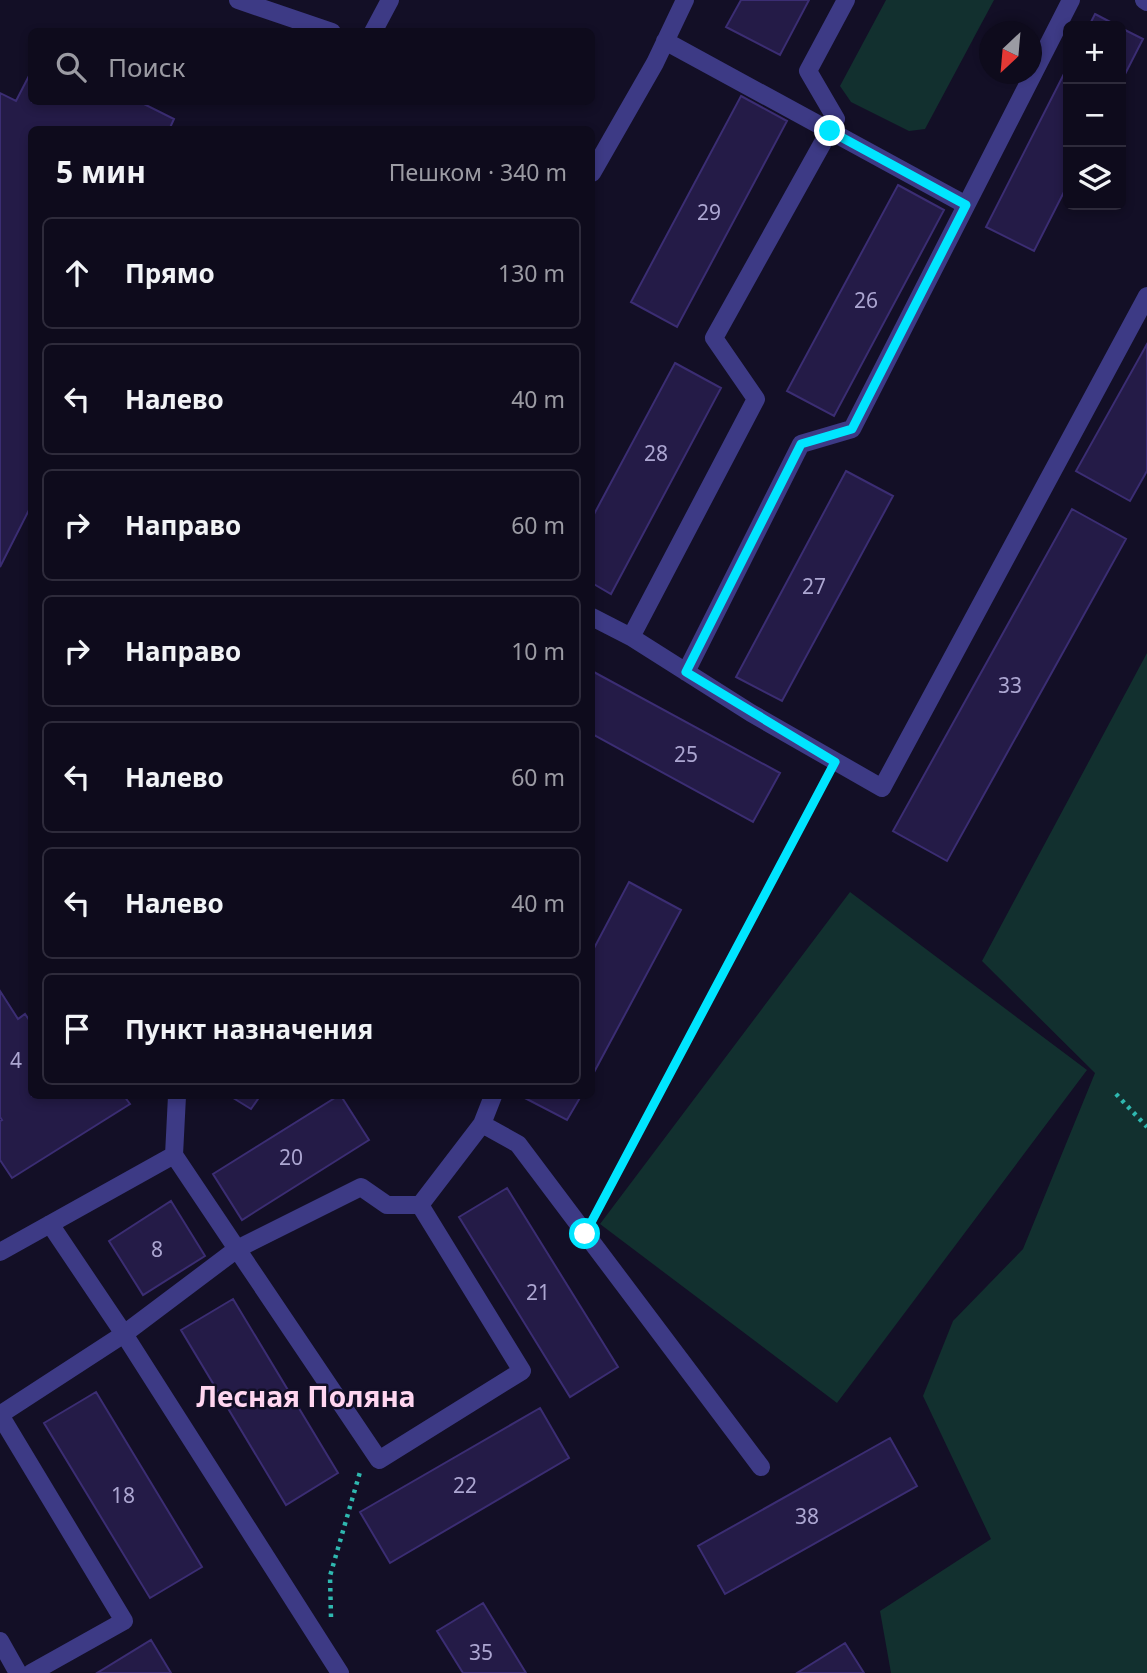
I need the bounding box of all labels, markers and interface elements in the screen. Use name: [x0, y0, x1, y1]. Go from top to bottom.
north arrow: [979, 21, 1042, 84]
map controls: [1063, 21, 1126, 210]
button: +: [1063, 21, 1126, 84]
search box: [28, 28, 595, 105]
icon: search: [52, 48, 90, 86]
text: Поиск: [108, 49, 185, 85]
button: −: [1063, 84, 1126, 147]
route end: [814, 115, 845, 146]
button: layers: [1063, 147, 1126, 210]
text: 5 мин: [56, 151, 146, 192]
text: Пешком · 340 m: [389, 156, 567, 188]
house number: 29: [697, 198, 721, 226]
icon: ahead: [58, 254, 96, 292]
text: Прямо: [125, 255, 215, 291]
text: 130 m: [498, 257, 565, 289]
house number: 26: [854, 286, 878, 314]
icon: left: [58, 380, 96, 418]
text: Налево: [125, 381, 224, 417]
text: 40 m: [511, 383, 565, 415]
house number: 28: [644, 439, 668, 467]
icon: right: [58, 506, 96, 544]
text: Направо: [125, 507, 241, 543]
text: 60 m: [511, 509, 565, 541]
house number: 27: [802, 572, 826, 600]
icon: right: [58, 632, 96, 670]
text: Направо: [125, 633, 241, 669]
text: 10 m: [511, 635, 565, 667]
house number: 33: [998, 671, 1022, 699]
house number: 25: [674, 740, 698, 768]
icon: left: [58, 758, 96, 796]
text: Налево: [125, 759, 224, 795]
text: 60 m: [511, 761, 565, 793]
icon: left: [58, 884, 96, 922]
text: Налево: [125, 885, 224, 921]
text: 40 m: [511, 887, 565, 919]
icon: arrive: [58, 1010, 96, 1048]
text: Пункт назначения: [125, 1011, 373, 1047]
house number: 4: [10, 1046, 22, 1074]
house number: 20: [279, 1143, 303, 1171]
route start: [569, 1218, 600, 1249]
house number: 8: [151, 1235, 163, 1263]
house number: 21: [526, 1278, 550, 1306]
district label: Лесная Поляна: [197, 1377, 416, 1415]
house number: 22: [453, 1471, 477, 1499]
house number: 18: [111, 1481, 135, 1509]
house number: 38: [795, 1502, 819, 1530]
house number: 35: [469, 1638, 493, 1666]

